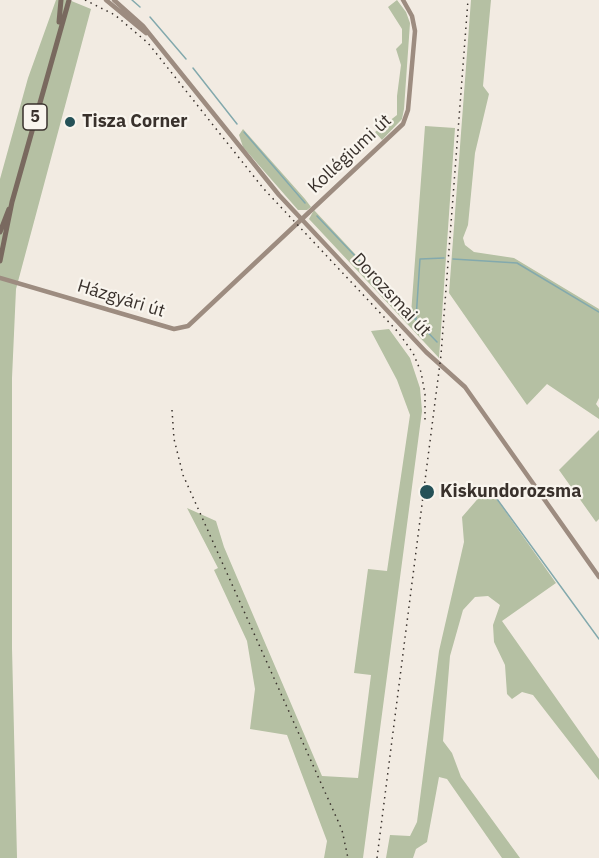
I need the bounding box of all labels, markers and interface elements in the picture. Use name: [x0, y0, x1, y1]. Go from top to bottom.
road number: 5: [23, 104, 47, 130]
street label: Kollégiumi út: [304, 110, 396, 198]
place label: Tisza Corner: [82, 111, 188, 133]
marker: Tisza Corner: [63, 115, 77, 129]
street label: Dorozsmai út: [347, 249, 435, 341]
street label: Házgyári út: [75, 275, 167, 323]
place label: Kiskundorozsma: [440, 481, 581, 503]
marker: Kiskundorozsma: [418, 483, 436, 501]

